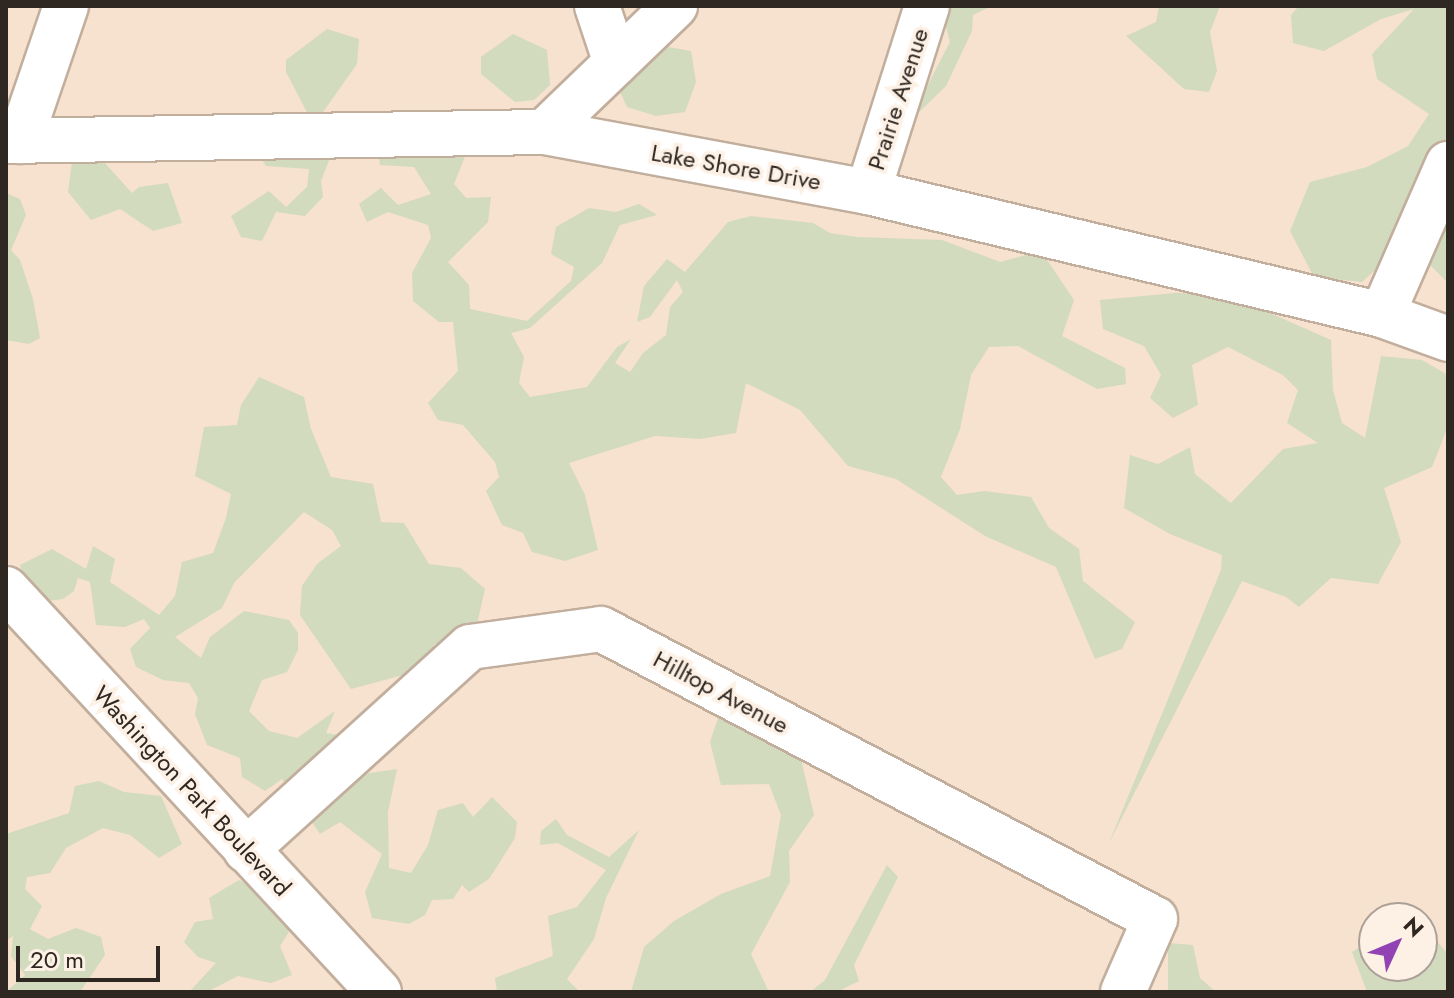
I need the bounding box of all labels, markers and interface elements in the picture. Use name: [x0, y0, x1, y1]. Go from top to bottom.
street label: Prairie Avenue: [862, 24, 934, 174]
street label: Lake Shore Drive: [649, 138, 823, 196]
street label: Hilltop Avenue: [648, 644, 794, 740]
street label: Washington Park Boulevard: [87, 680, 297, 902]
north arrow: [1358, 902, 1438, 982]
text: N: [1396, 909, 1431, 944]
scale bar: [20, 930, 164, 980]
text: 20 m: [30, 942, 84, 977]

